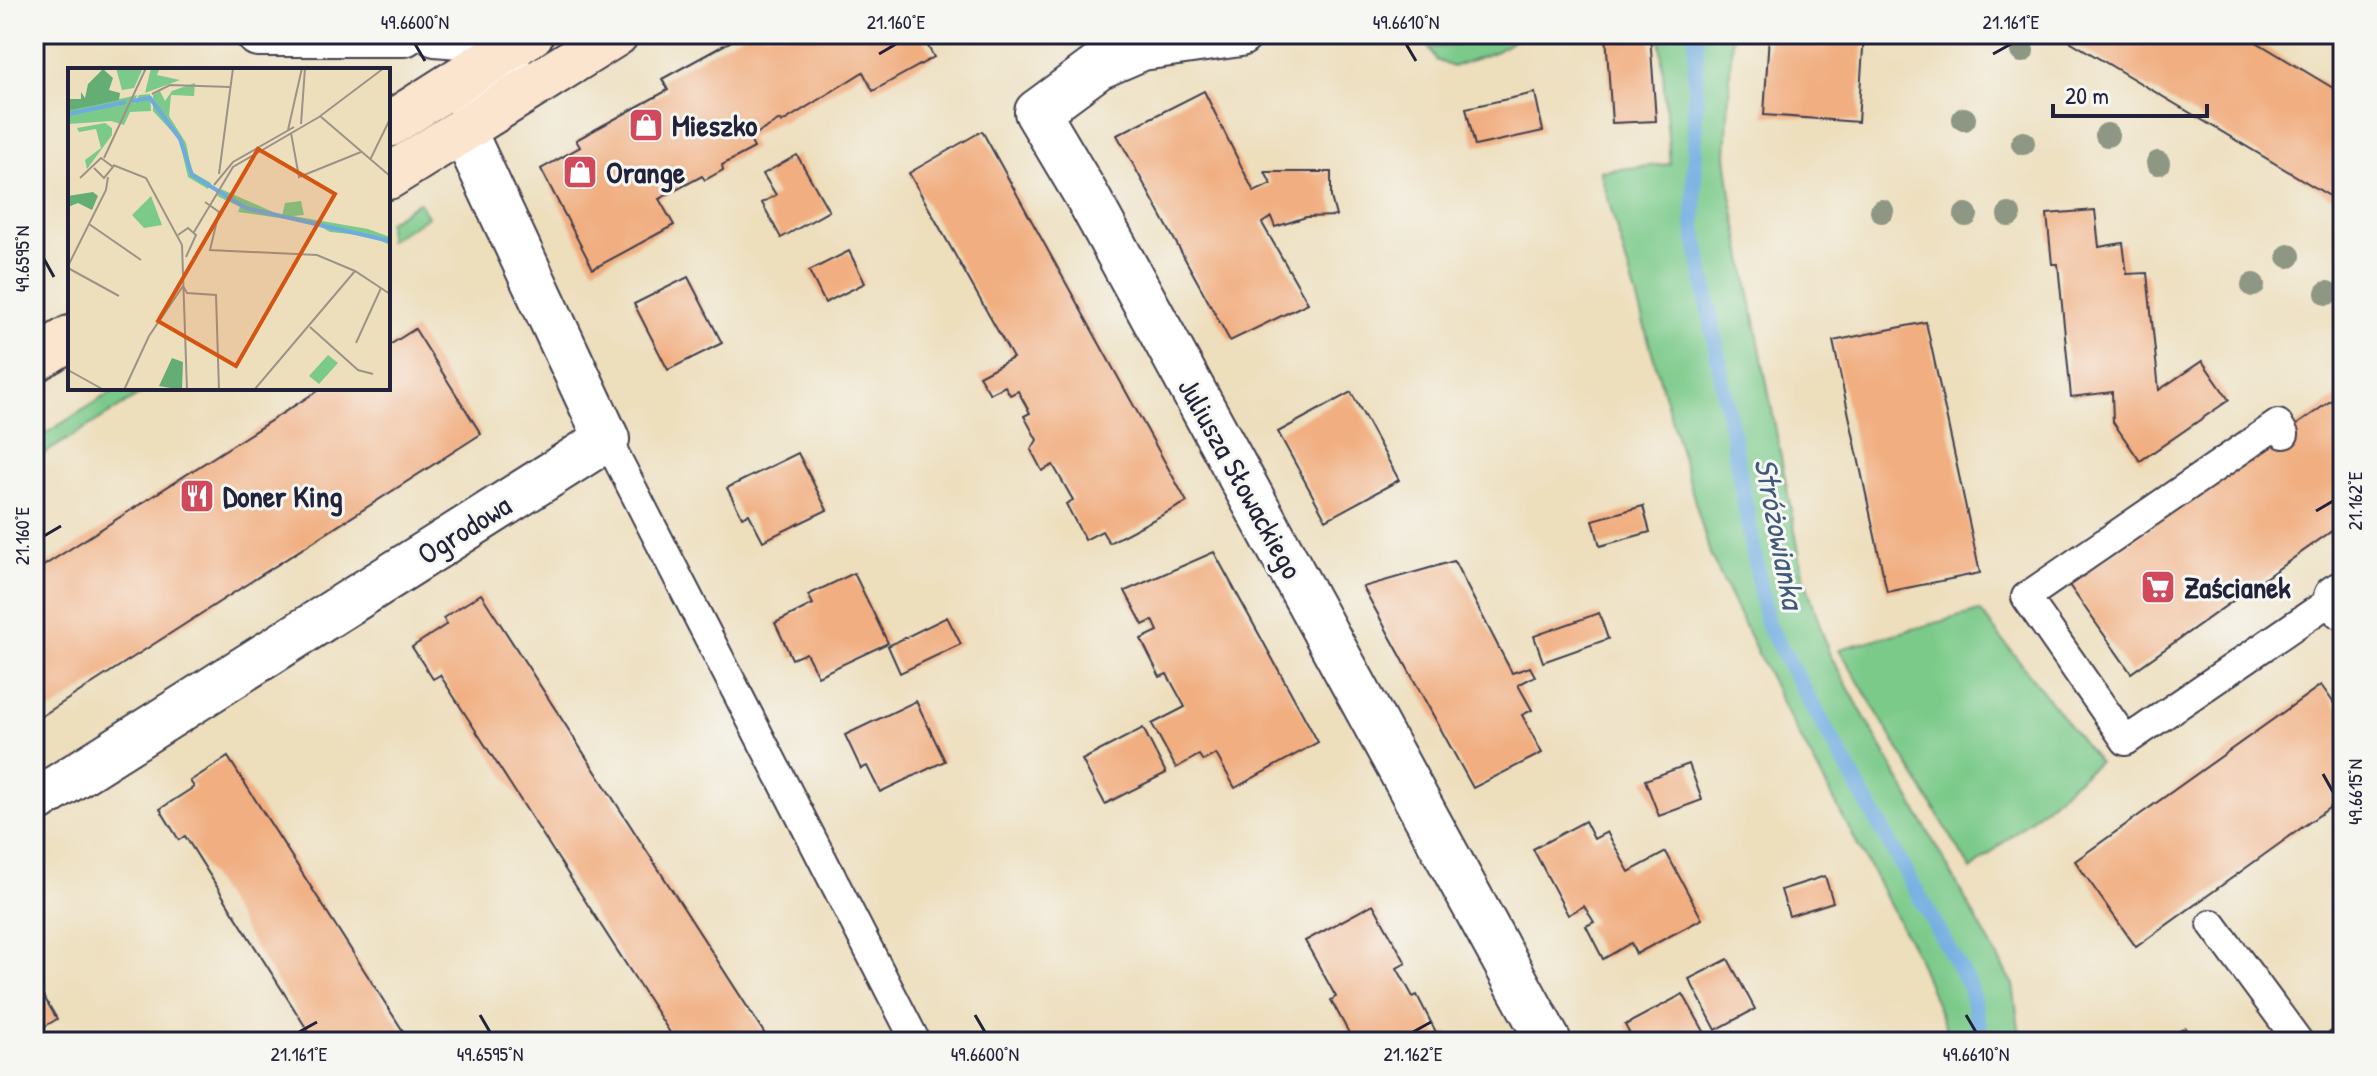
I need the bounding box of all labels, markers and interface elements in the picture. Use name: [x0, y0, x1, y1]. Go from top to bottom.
text: 49.6600°N: [381, 8, 449, 35]
text: 21.160°E: [867, 8, 925, 35]
text: 49.6610°N: [1373, 8, 1439, 35]
text: 21.161°E: [1983, 8, 2040, 35]
inset map: [68, 68, 390, 390]
scale bar: [2053, 68, 2207, 118]
text: 20 m: [2065, 79, 2109, 111]
place label: Mieszko: [672, 105, 757, 145]
shop icon: Mieszko: [627, 106, 665, 144]
place label: Orange: [606, 152, 685, 193]
shop icon: Orange: [561, 153, 599, 191]
text: 49.6595°N: [8, 226, 35, 292]
street label: Juliusza Słowackiego: [1169, 370, 1313, 586]
water label: Stróżowianka: [1744, 454, 1816, 615]
text: 21.162°E: [2341, 471, 2368, 530]
place label: Doner King: [223, 476, 343, 517]
restaurant icon: Doner King: [178, 477, 216, 515]
street label: Ogrodowa: [410, 485, 519, 573]
text: 21.160°E: [8, 507, 35, 565]
place label: Zaścianek: [2184, 567, 2291, 607]
supermarket icon: Zaścianek: [2139, 568, 2177, 606]
text: 49.6615°N: [2341, 759, 2368, 825]
text: 21.161°E: [271, 1040, 328, 1067]
text: 49.6595°N: [457, 1040, 523, 1067]
text: 49.6600°N: [951, 1040, 1019, 1067]
text: 21.162°E: [1384, 1040, 1443, 1067]
text: 49.6610°N: [1943, 1040, 2009, 1067]

